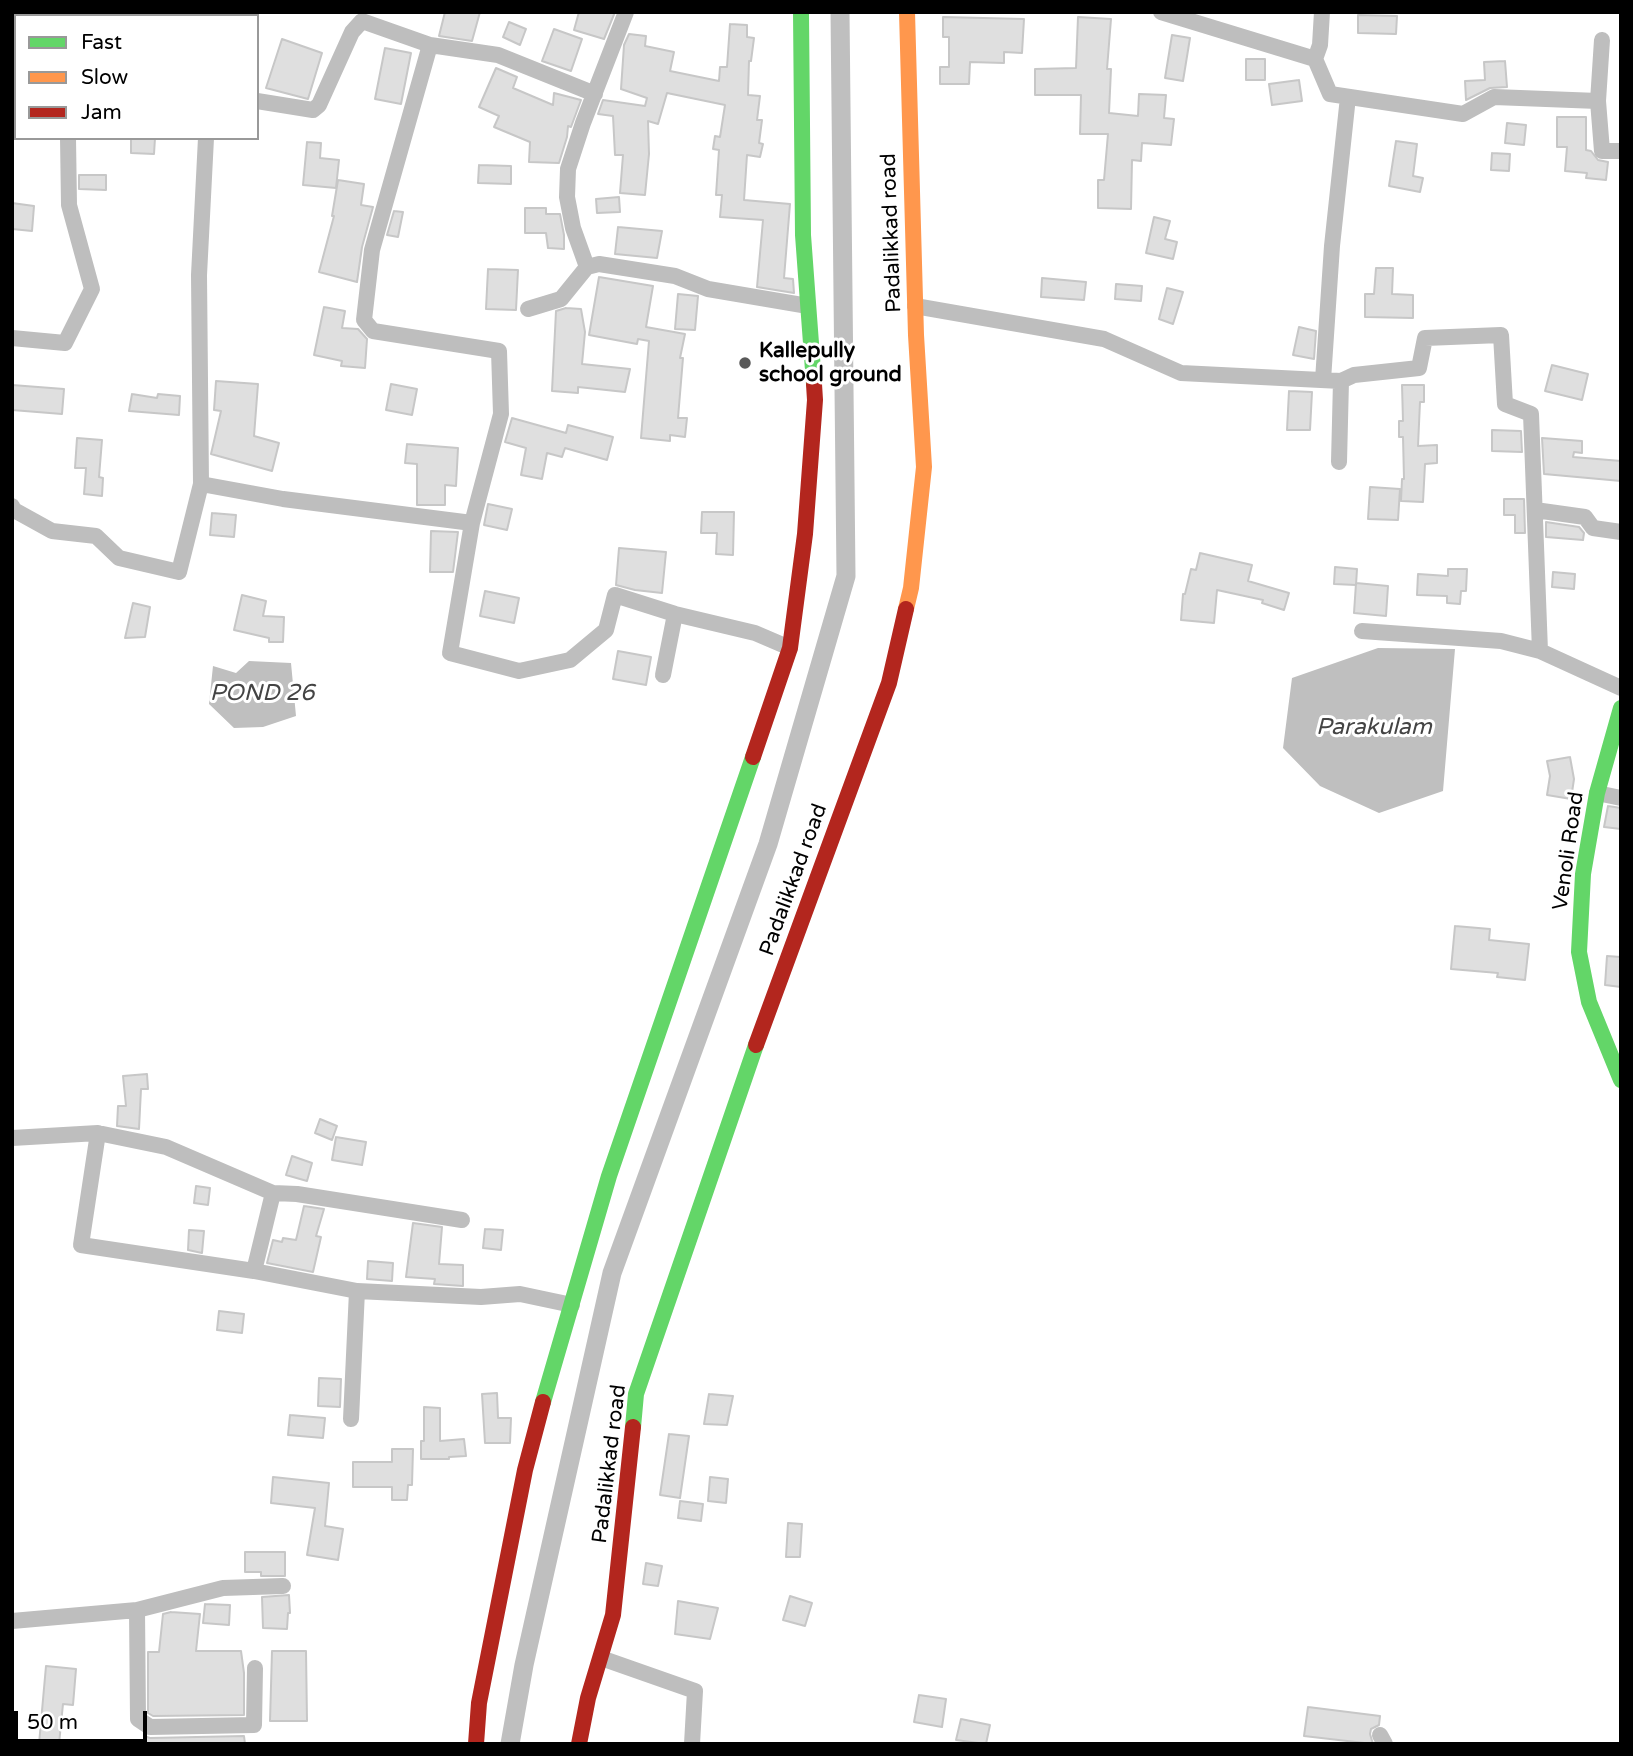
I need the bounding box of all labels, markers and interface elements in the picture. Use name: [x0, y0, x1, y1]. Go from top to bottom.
legend: [14, 14, 259, 140]
text: Fast: [81, 30, 122, 55]
text: Slow: [81, 65, 128, 90]
text: Jam: [81, 100, 122, 125]
street label: Padalikkad road: [877, 153, 907, 313]
place label: Kallepully school ground: [759, 338, 902, 388]
marker: Kallepully school ground: [737, 355, 753, 371]
water label: POND 26: [210, 680, 314, 708]
water label: Parakulam: [1316, 714, 1432, 742]
street label: Venoli Road: [1548, 790, 1590, 912]
street label: Padalikkad road: [755, 801, 833, 959]
street label: Padalikkad road: [588, 1383, 632, 1545]
scale bar: [18, 1696, 150, 1740]
text: 50 m: [27, 1710, 78, 1735]

